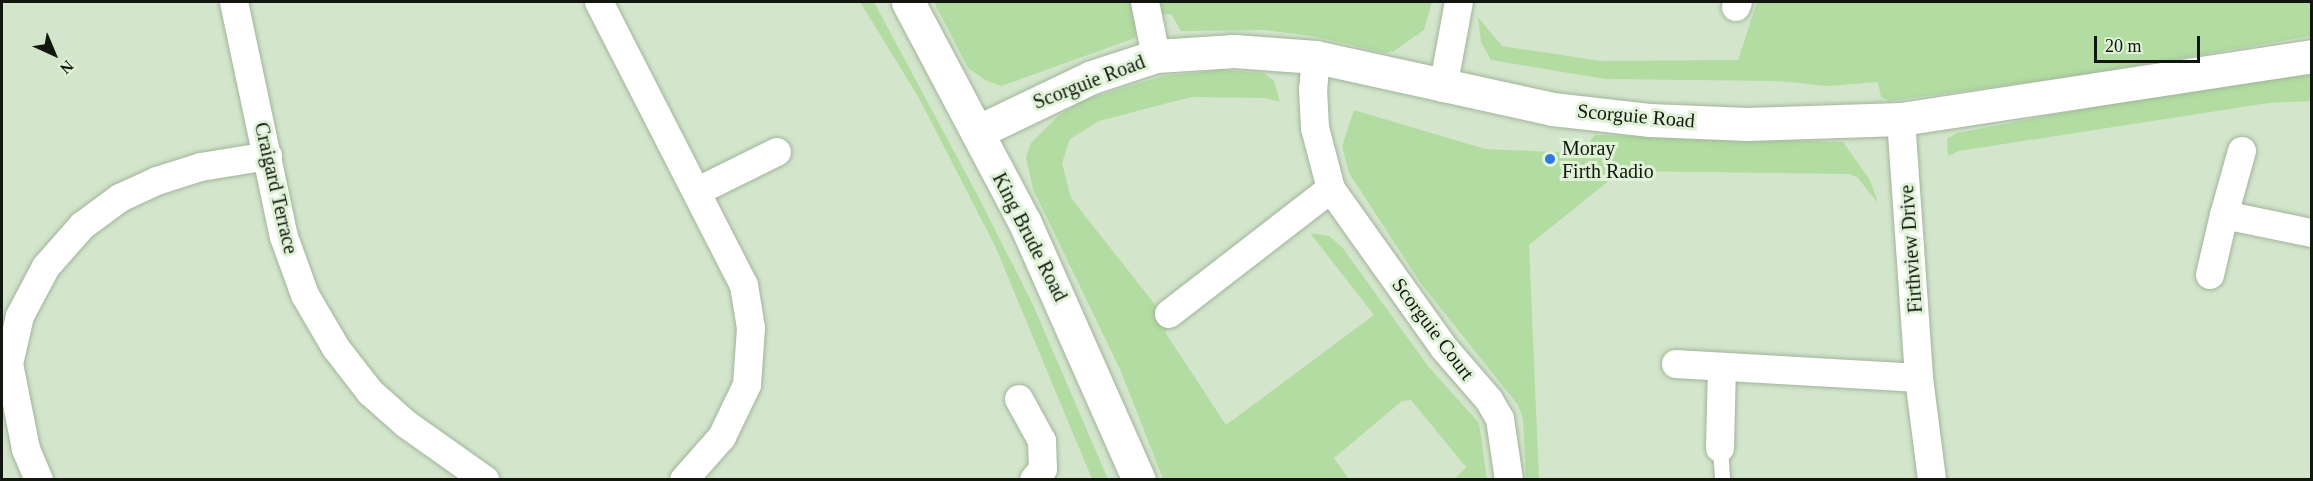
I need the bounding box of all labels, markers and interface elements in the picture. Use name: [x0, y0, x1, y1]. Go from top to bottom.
north arrow: [24, 24, 84, 84]
scale bar: [2097, 24, 2204, 62]
text: 20 m: [2105, 36, 2142, 56]
street label: Scorguie Road: [1030, 50, 1148, 114]
text: N: [57, 57, 77, 77]
street label: Scorguie Road: [1576, 99, 1696, 133]
street label: Craigard Terrace: [249, 120, 303, 256]
place label: Moray Firth Radio: [1562, 136, 1654, 183]
marker: Moray Firth Radio: [1543, 152, 1557, 166]
street label: King Brude Road: [987, 169, 1073, 305]
street label: Firthview Drive: [1895, 184, 1927, 314]
street label: Scorguie Court: [1387, 273, 1479, 385]

